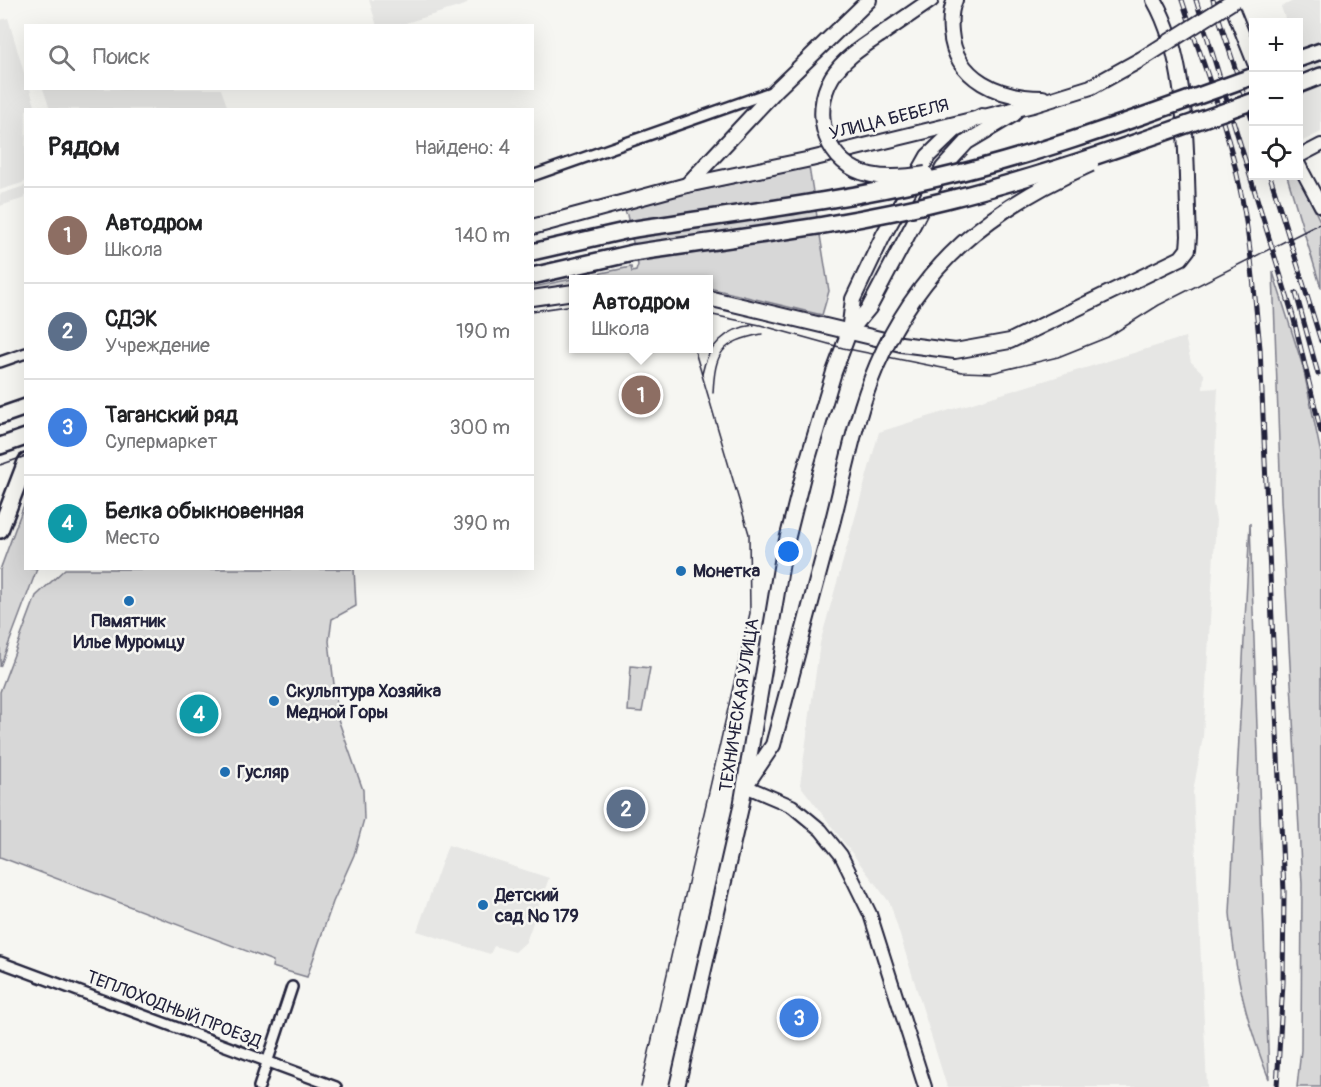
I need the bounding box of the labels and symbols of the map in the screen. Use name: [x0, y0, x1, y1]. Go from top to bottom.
street label: УЛИЦА БЕБЕЛЯ: [827, 94, 951, 145]
pin: 1: [622, 372, 660, 418]
your location: [774, 537, 803, 566]
place label: Монетка: [693, 560, 761, 583]
marker: Монетка: [674, 564, 688, 578]
marker: Памятник Илье Муромцу: [122, 594, 136, 608]
place label: Памятник Илье Муромцу: [74, 610, 185, 654]
street label: ТЕХНИЧЕСКАЯ УЛИЦА: [714, 616, 765, 794]
place label: Скульптура Хозяйка Медной Горы: [286, 680, 442, 724]
pin: 4: [180, 692, 218, 736]
marker: Скульптура Хозяйка Медной Горы: [267, 694, 281, 708]
place label: Гусляр: [237, 761, 289, 784]
marker: Гусляр: [218, 765, 232, 779]
pin: 2: [606, 786, 646, 832]
place label: Детский сад № 179: [494, 884, 579, 928]
marker: Детский сад № 179: [476, 898, 490, 912]
street label: ТЕПЛОХОДНЫЙ ПРОЕЗД: [83, 965, 265, 1054]
pin: 3: [780, 996, 818, 1040]

